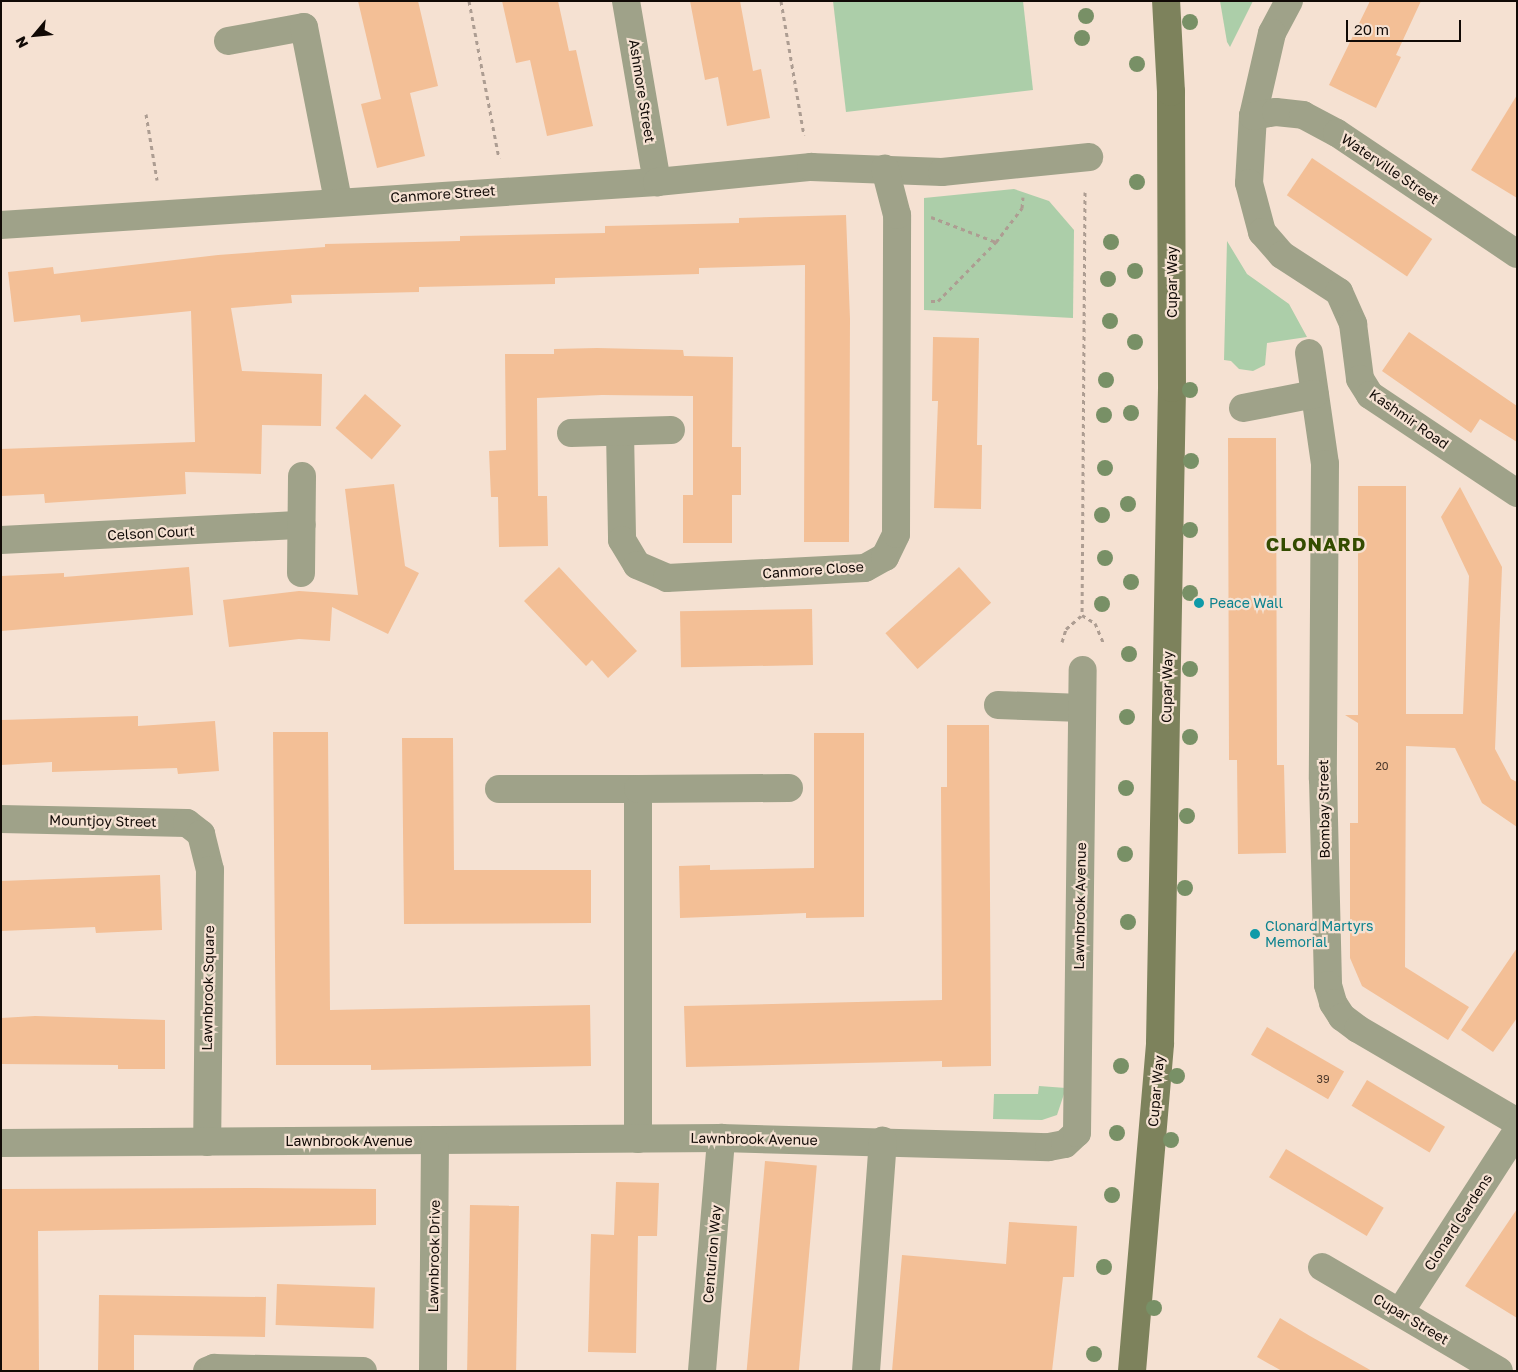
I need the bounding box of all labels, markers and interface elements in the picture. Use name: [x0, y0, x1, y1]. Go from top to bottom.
north arrow: [10, 10, 60, 60]
scale bar: [1348, 10, 1463, 42]
text: 20 m: [1354, 20, 1389, 38]
text: N: [11, 34, 31, 51]
street label: Ashmore Street: [626, 38, 658, 144]
street label: Waterville Street: [1338, 130, 1442, 208]
street label: Canmore Street: [390, 182, 496, 206]
street label: Cupar Way: [1164, 246, 1180, 318]
street label: Kashmir Road: [1366, 385, 1452, 453]
street label: Celson Court: [107, 522, 195, 544]
district label: CLONARD: [1265, 533, 1367, 555]
street label: Canmore Close: [762, 558, 864, 582]
place label: Peace Wall: [1209, 595, 1283, 611]
marker: Peace Wall: [1193, 597, 1205, 609]
street label: Cupar Way: [1158, 651, 1176, 723]
street label: Bombay Street: [1315, 759, 1333, 859]
house number: 20: [1375, 759, 1389, 773]
street label: Mountjoy Street: [49, 812, 157, 830]
street label: Lawnbrook Avenue: [1070, 842, 1090, 970]
place label: Clonard Martyrs Memorial: [1265, 918, 1373, 950]
street label: Lawnbrook Square: [199, 925, 217, 1051]
marker: Clonard Martyrs Memorial: [1249, 928, 1261, 940]
street label: Cupar Way: [1145, 1054, 1167, 1128]
house number: 39: [1316, 1072, 1330, 1086]
street label: Lawnbrook Avenue: [690, 1129, 818, 1149]
street label: Lawnbrook Avenue: [285, 1133, 413, 1149]
street label: Clonard Gardens: [1420, 1170, 1496, 1274]
street label: Lawnbrook Drive: [425, 1200, 443, 1312]
street label: Centurion Way: [699, 1204, 725, 1304]
street label: Cupar Street: [1370, 1290, 1452, 1348]

